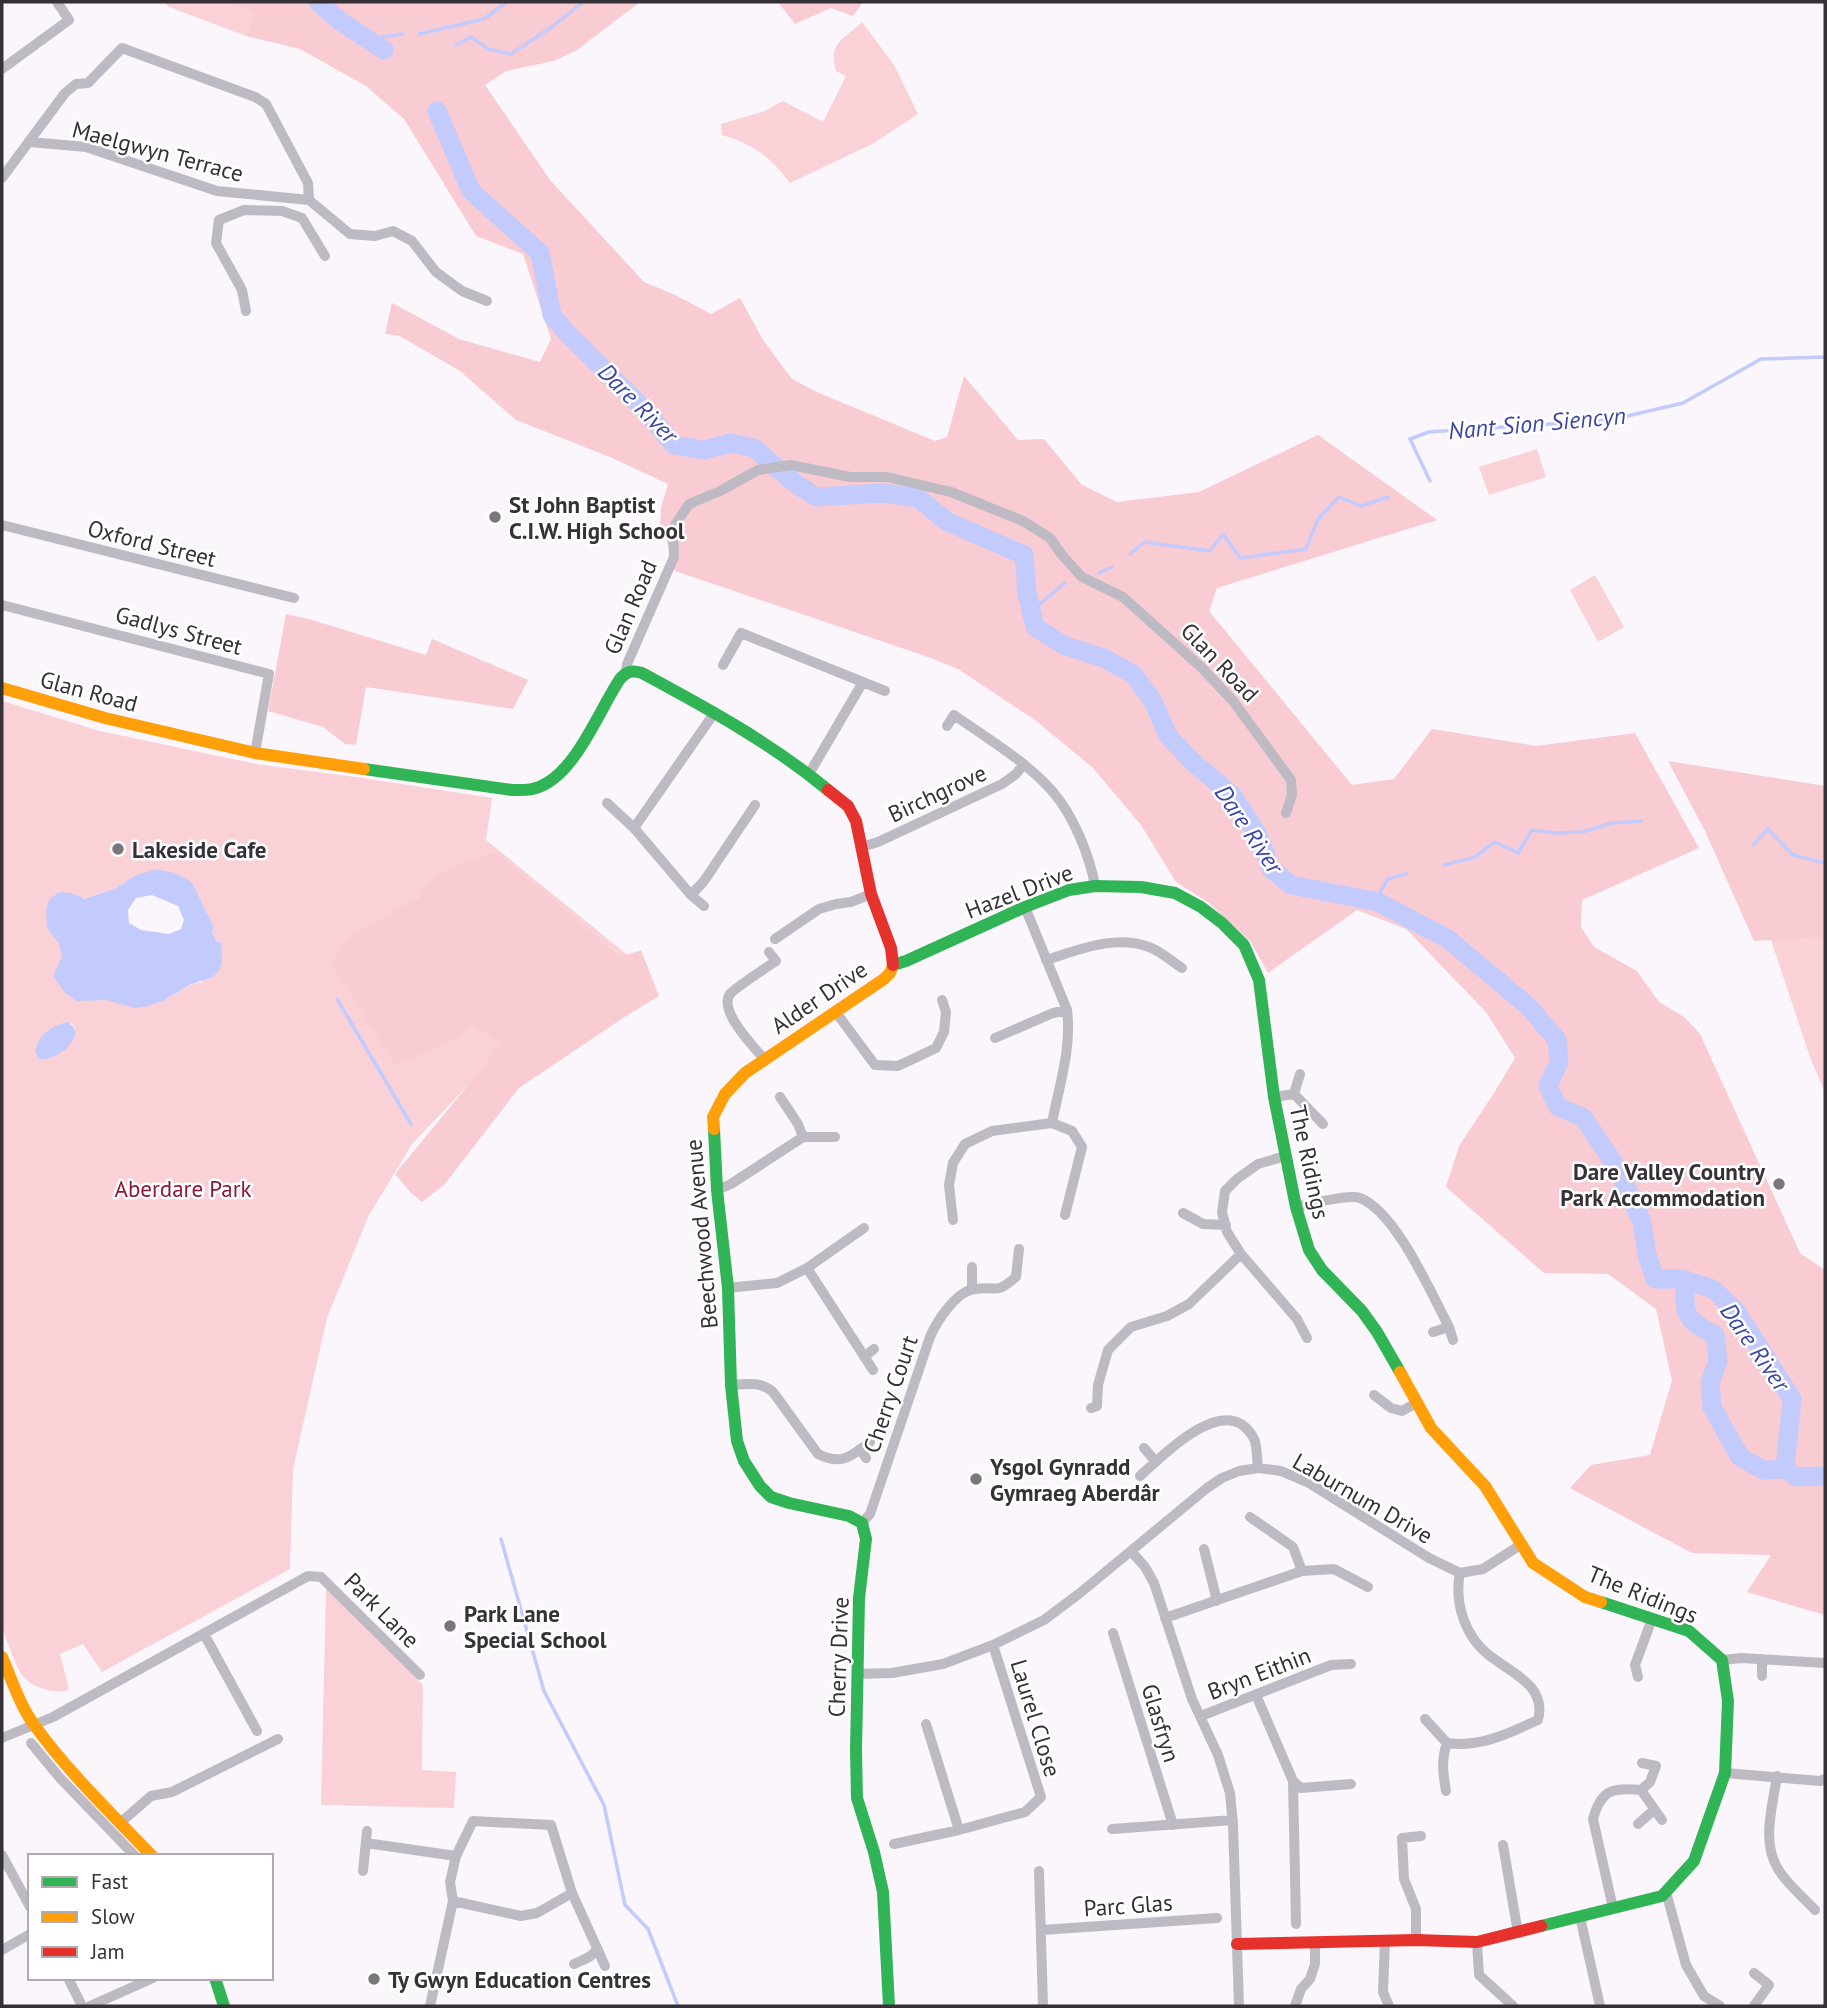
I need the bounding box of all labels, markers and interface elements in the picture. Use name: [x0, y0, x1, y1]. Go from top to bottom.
street label: Maelgwyn Terrace: [69, 114, 247, 188]
water label: Dare River: [591, 356, 686, 451]
water label: Nant Sion Siencyn: [1447, 400, 1627, 446]
place label: St John Baptist C.I.W. High School: [509, 490, 685, 545]
marker: St John Baptist C.I.W. High School: [487, 509, 503, 525]
street label: Oxford Street: [85, 513, 219, 573]
street label: Glan Road: [597, 555, 663, 659]
street label: Gadlys Street: [113, 599, 246, 661]
street label: Glan Road: [1175, 616, 1265, 708]
street label: Glan Road: [37, 664, 141, 718]
street label: Birchgrove: [883, 758, 991, 828]
water label: Dare River: [1208, 779, 1291, 881]
place label: Lakeside Cafe: [132, 835, 266, 864]
marker: Lakeside Cafe: [110, 841, 126, 857]
street label: Hazel Drive: [961, 857, 1077, 925]
street label: Alder Drive: [765, 954, 873, 1040]
street label: The Ridings: [1284, 1102, 1336, 1222]
street label: Beechwood Avenue: [678, 1138, 724, 1330]
place label: Dare Valley Country Park Accommodation: [1560, 1157, 1766, 1212]
park label: Aberdare Park: [114, 1174, 252, 1203]
marker: Dare Valley Country Park Accommodation: [1771, 1176, 1787, 1192]
water label: Dare River: [1713, 1297, 1798, 1399]
street label: Cherry Court: [856, 1331, 924, 1457]
street label: Laburnum Drive: [1288, 1446, 1438, 1550]
place label: Ysgol Gynradd Gymraeg Aberdâr: [989, 1452, 1161, 1507]
marker: Ysgol Gynradd Gymraeg Aberdâr: [968, 1471, 984, 1487]
street label: The Ridings: [1584, 1559, 1702, 1629]
street label: Park Lane: [338, 1566, 426, 1654]
street label: Cherry Drive: [821, 1596, 855, 1718]
place label: Park Lane Special School: [464, 1599, 607, 1654]
marker: Park Lane Special School: [442, 1618, 458, 1634]
street label: Bryn Eithin: [1203, 1640, 1315, 1706]
street label: Laurel Close: [1004, 1656, 1068, 1780]
street label: Glasfryn: [1135, 1680, 1187, 1766]
legend: [28, 1854, 273, 1980]
text: Fast: [91, 1868, 128, 1895]
street label: Parc Glas: [1083, 1887, 1173, 1923]
text: Slow: [91, 1903, 135, 1930]
text: Jam: [90, 1938, 125, 1965]
place label: Ty Gwyn Education Centres: [388, 1965, 651, 1994]
marker: Ty Gwyn Education Centres: [366, 1971, 382, 1987]

